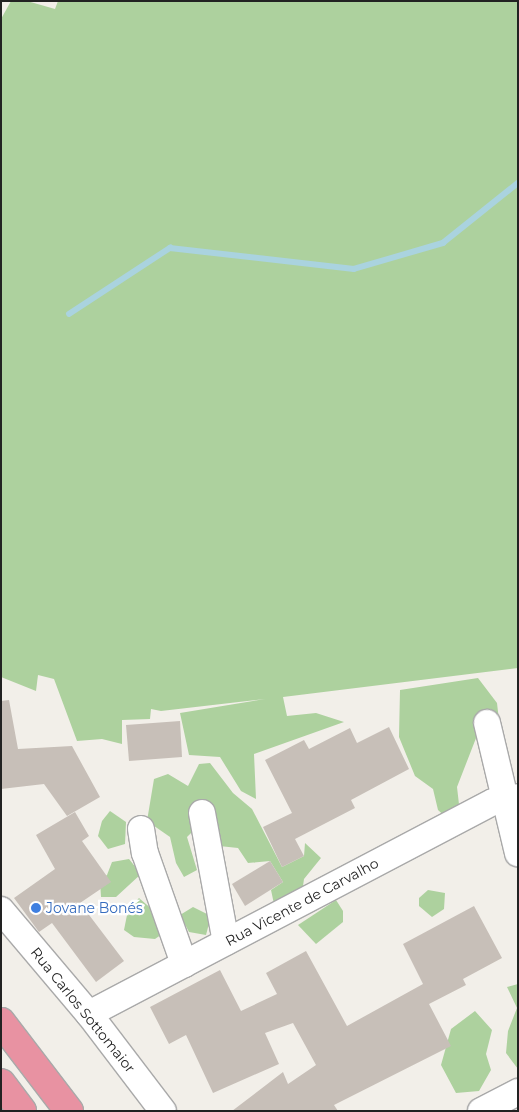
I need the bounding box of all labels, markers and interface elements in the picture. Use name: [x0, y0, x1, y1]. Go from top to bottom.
street label: Rua Vicente de Carvalho: [223, 854, 381, 950]
place label: Jovane Bonés: [46, 900, 143, 916]
marker: Jovane Bonés: [30, 902, 42, 914]
street label: Rua Carlos Sottomaior: [27, 944, 139, 1076]

